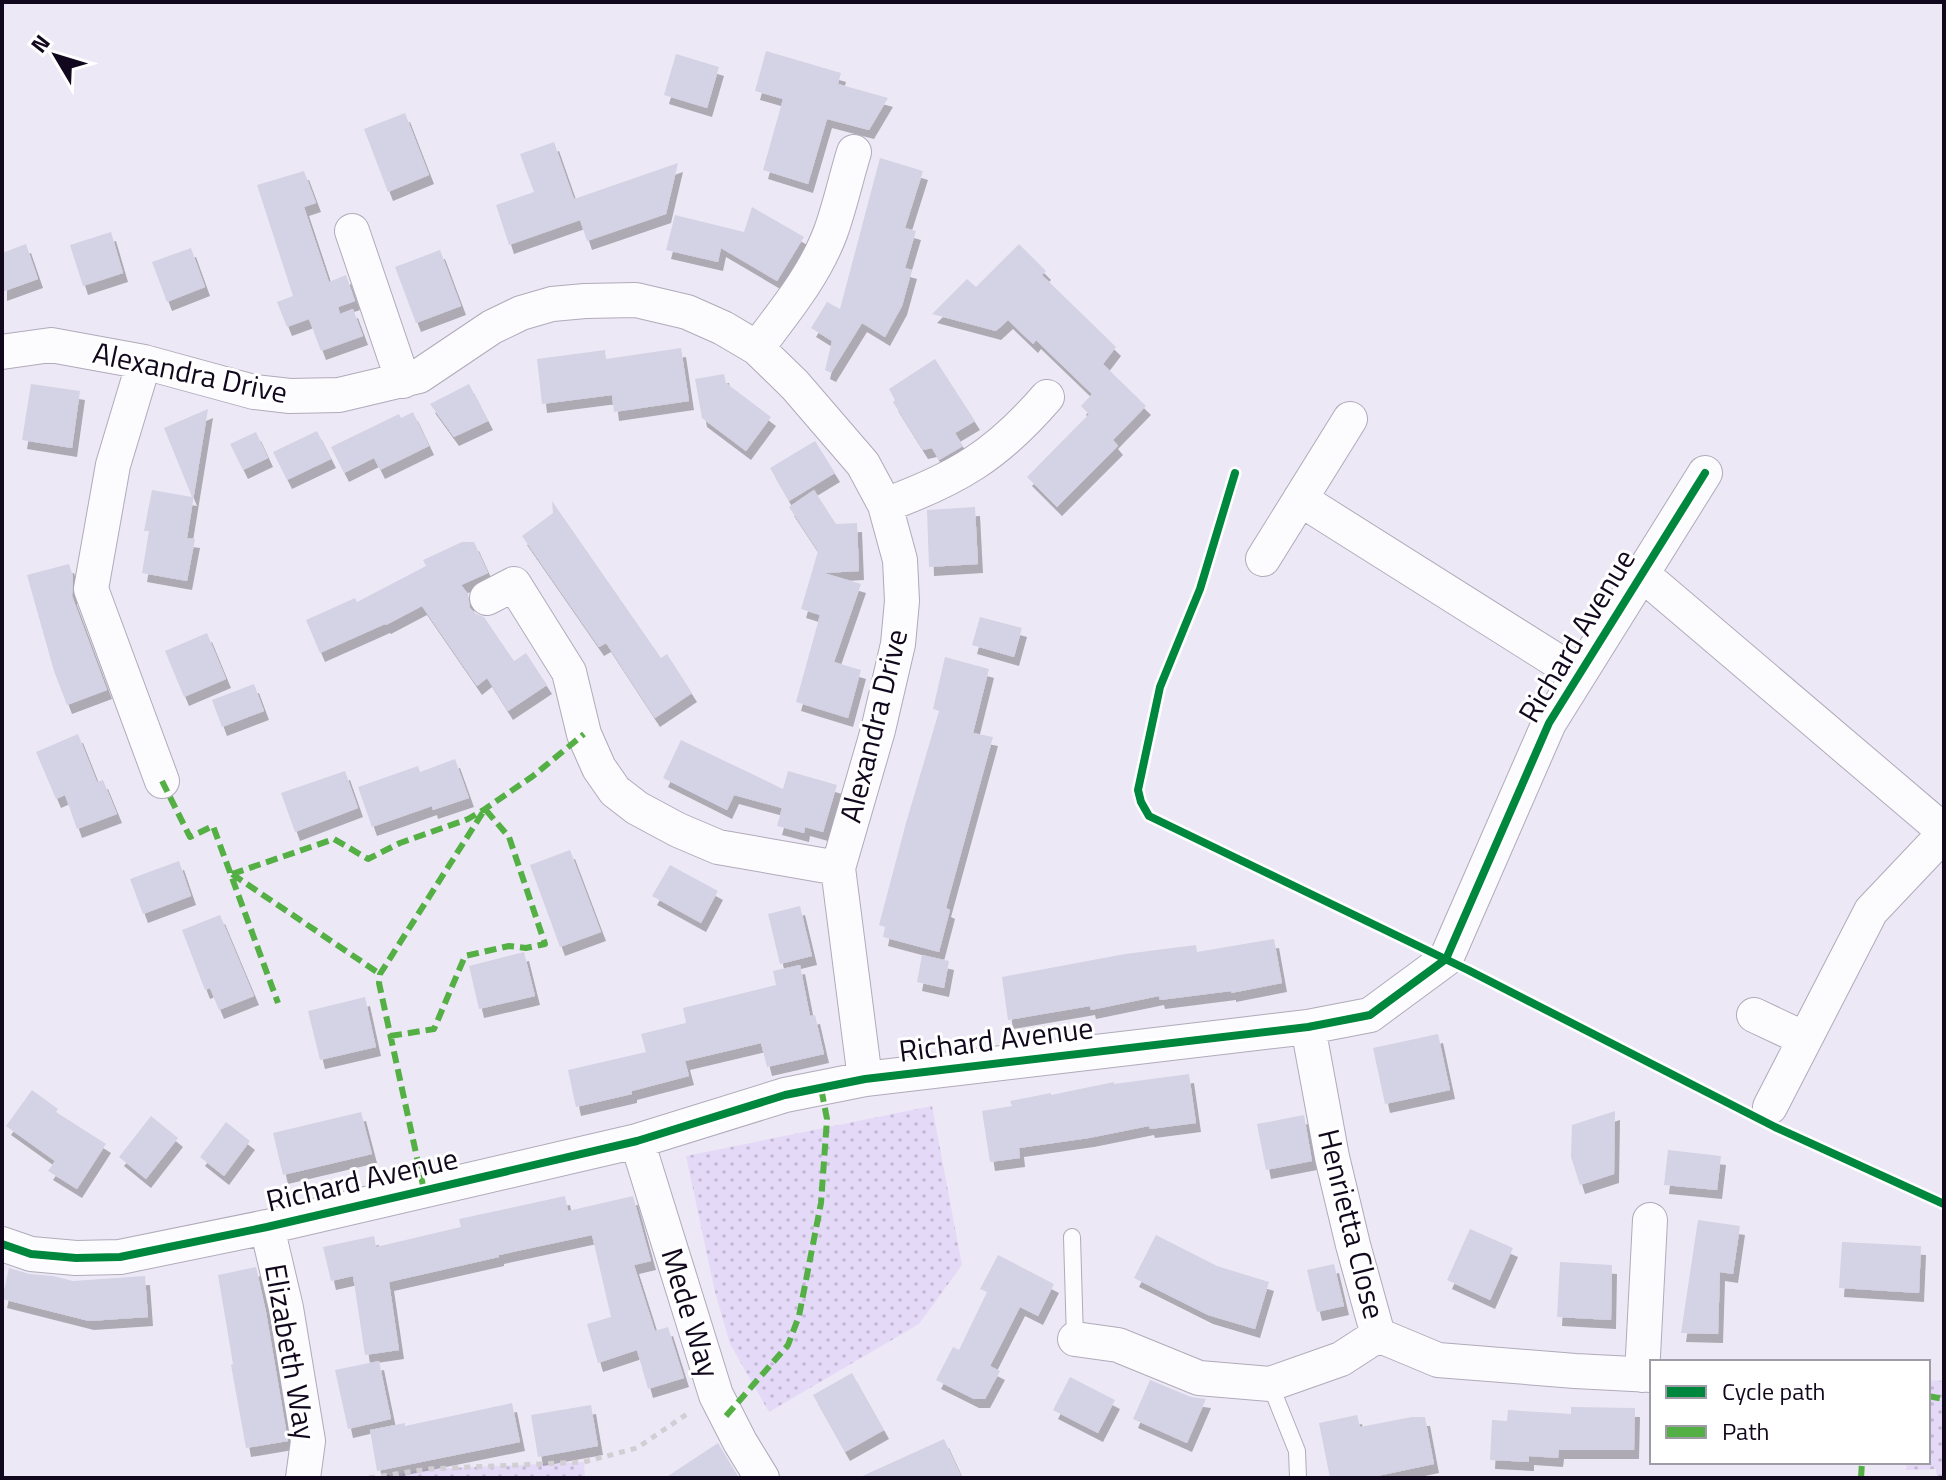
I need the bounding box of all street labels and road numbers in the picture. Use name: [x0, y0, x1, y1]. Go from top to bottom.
street label: Alexandra Drive: [89, 329, 292, 415]
street label: Richard Avenue: [1506, 540, 1646, 731]
street label: Alexandra Drive: [827, 624, 919, 827]
street label: Richard Avenue: [896, 1004, 1096, 1074]
street label: Henrietta Close: [1306, 1124, 1398, 1324]
street label: Richard Avenue: [261, 1135, 462, 1223]
street label: Mede Way: [649, 1242, 732, 1383]
street label: Elizabeth Way: [253, 1260, 329, 1444]

